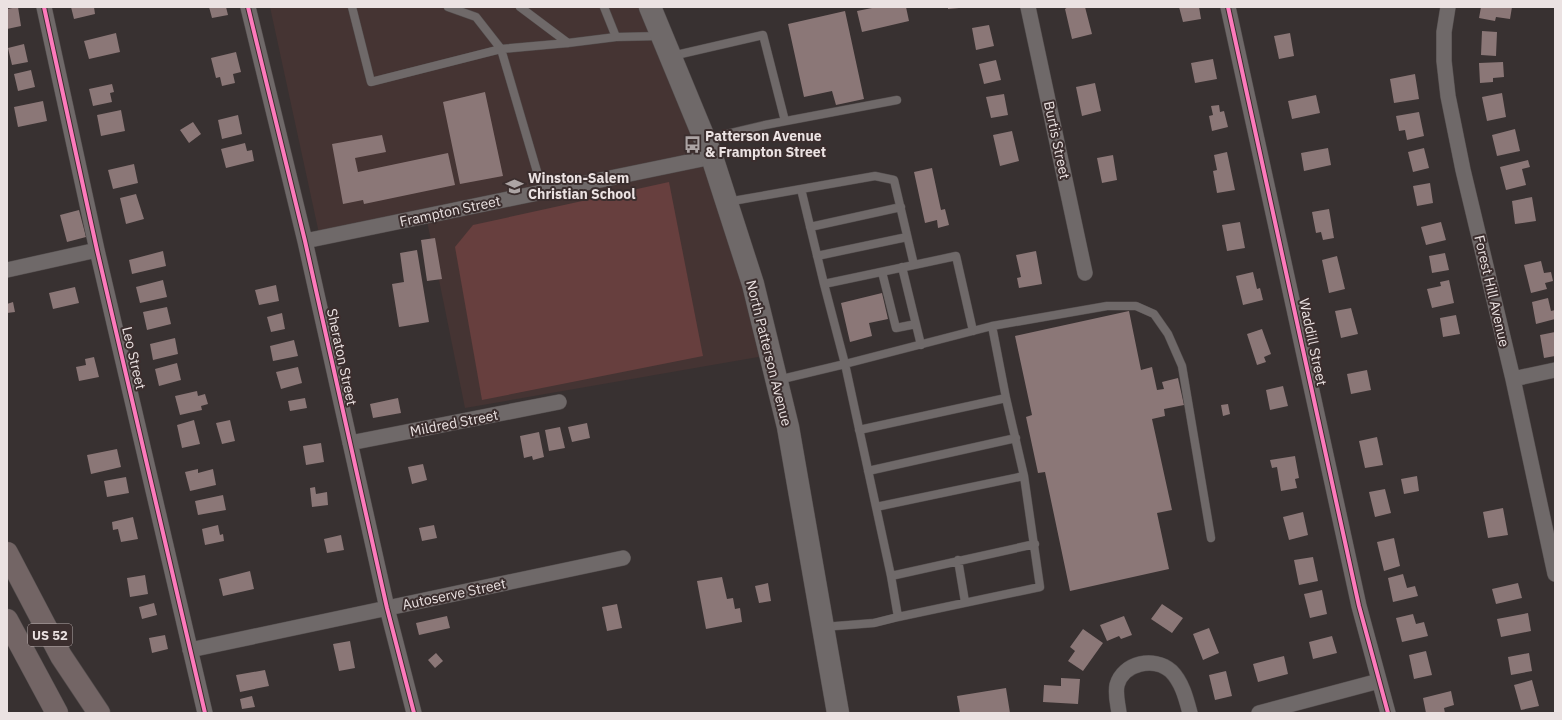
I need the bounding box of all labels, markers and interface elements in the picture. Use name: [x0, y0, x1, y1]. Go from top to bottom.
street label: Burtis Street: [1040, 99, 1074, 181]
place label: Patterson Avenue & Frampton Street: [705, 127, 826, 161]
bus stop icon: Patterson Avenue & Frampton Street: [682, 134, 702, 154]
place label: Winston-Salem Christian School: [528, 169, 635, 203]
school or university icon: Winston-Salem Christian School: [505, 176, 525, 196]
street label: Frampton Street: [398, 192, 502, 230]
street label: Forest Hill Avenue: [1470, 233, 1514, 349]
street label: North Patterson Avenue: [742, 278, 796, 428]
street label: Waddill Street: [1295, 297, 1331, 387]
street label: Sheraton Street: [323, 307, 361, 407]
street label: Leo Street: [118, 325, 150, 391]
street label: Mildred Street: [408, 406, 500, 440]
street label: Autoserve Street: [400, 574, 508, 614]
road number: US 52: [28, 624, 72, 646]

